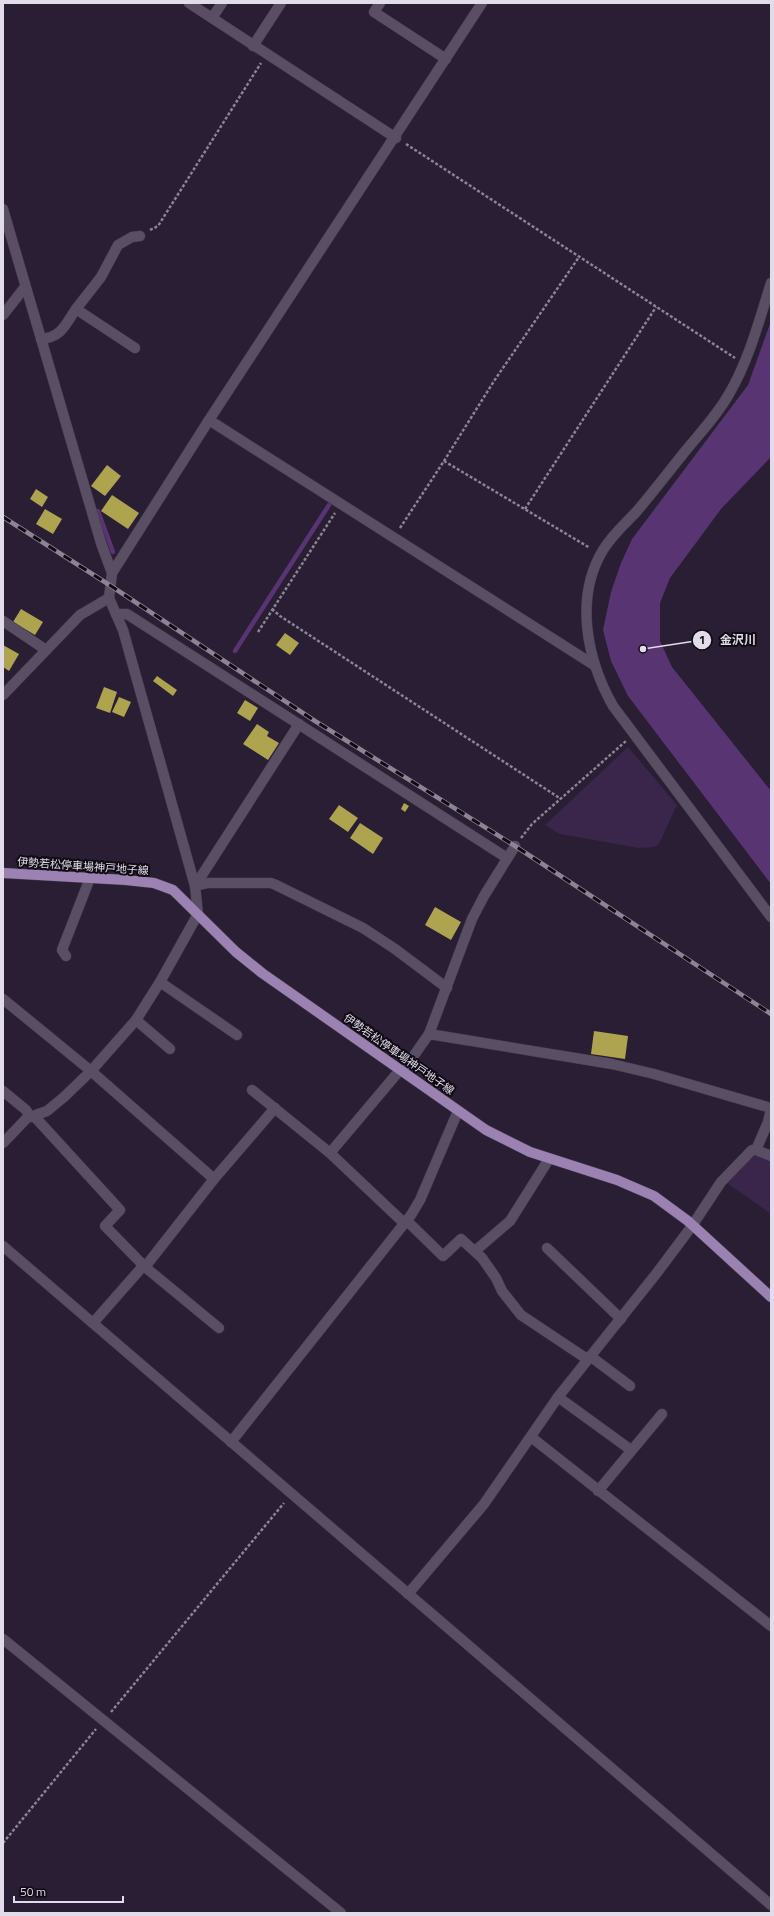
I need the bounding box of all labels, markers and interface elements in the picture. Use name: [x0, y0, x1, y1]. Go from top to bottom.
callout: 金沢川: [692, 628, 764, 652]
text: 1: [699, 630, 705, 649]
text: 金沢川: [720, 630, 756, 649]
street label: 伊勢若松停車場神戸地子線: [17, 853, 149, 879]
street label: 伊勢若松停車場神戸地子線: [340, 1010, 458, 1098]
scale bar: [14, 1878, 123, 1904]
text: 50 m: [20, 1882, 46, 1901]

